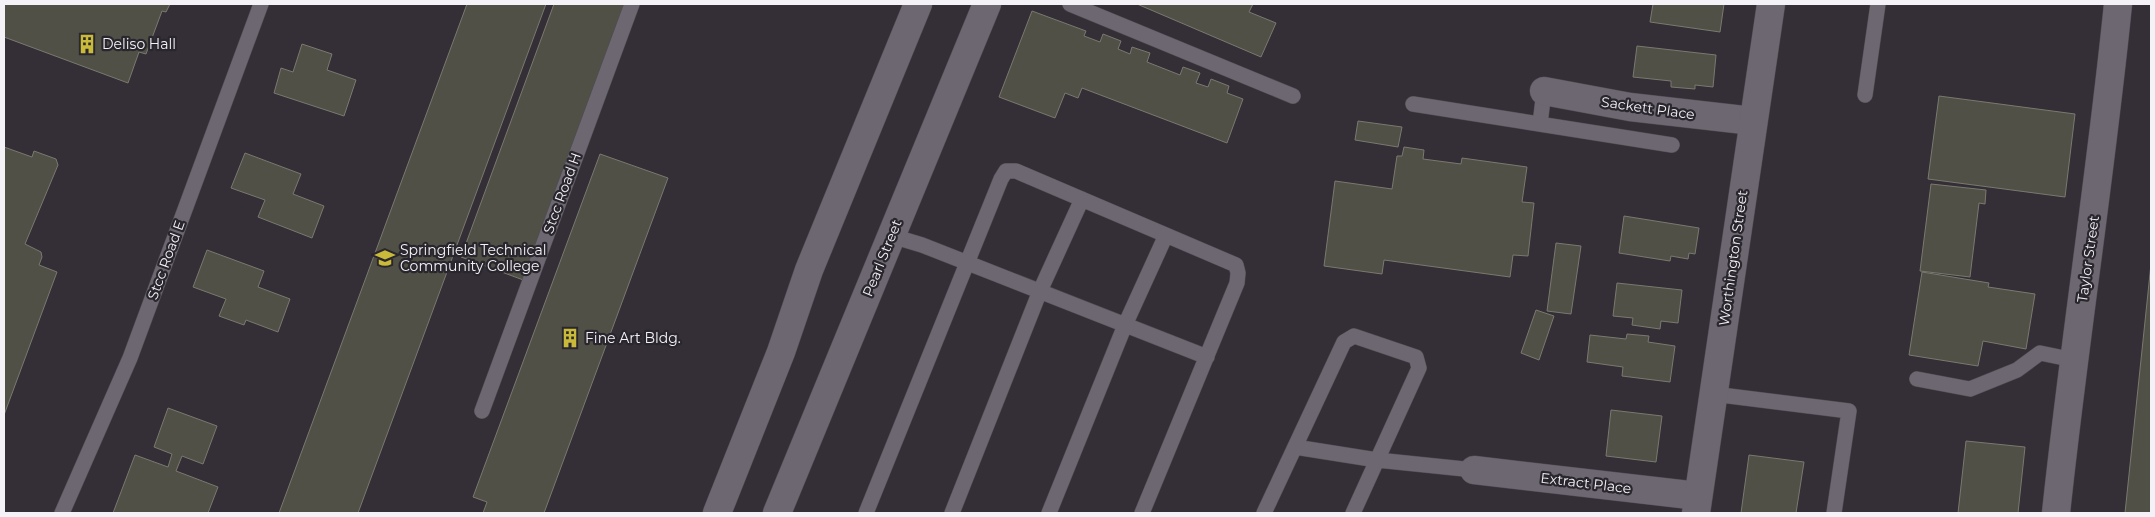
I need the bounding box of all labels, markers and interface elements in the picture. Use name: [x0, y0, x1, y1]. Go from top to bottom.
building icon: Deliso Hall: [76, 33, 98, 55]
place label: Deliso Hall: [102, 35, 176, 53]
street label: Sackett Place: [1600, 93, 1696, 123]
street label: Stcc Road H: [539, 150, 585, 236]
street label: Worthington Street: [1715, 189, 1751, 327]
street label: Taylor Street: [2073, 214, 2103, 304]
street label: Pearl Street: [858, 216, 906, 299]
street label: Stcc Road E: [143, 218, 189, 302]
place label: Springfield Technical Community College: [400, 241, 546, 275]
school or university icon: Springfield Technical Community College: [374, 247, 396, 269]
building icon: Fine Art Bldg.: [559, 327, 581, 349]
place label: Fine Art Bldg.: [585, 329, 681, 347]
street label: Extract Place: [1540, 469, 1632, 497]

